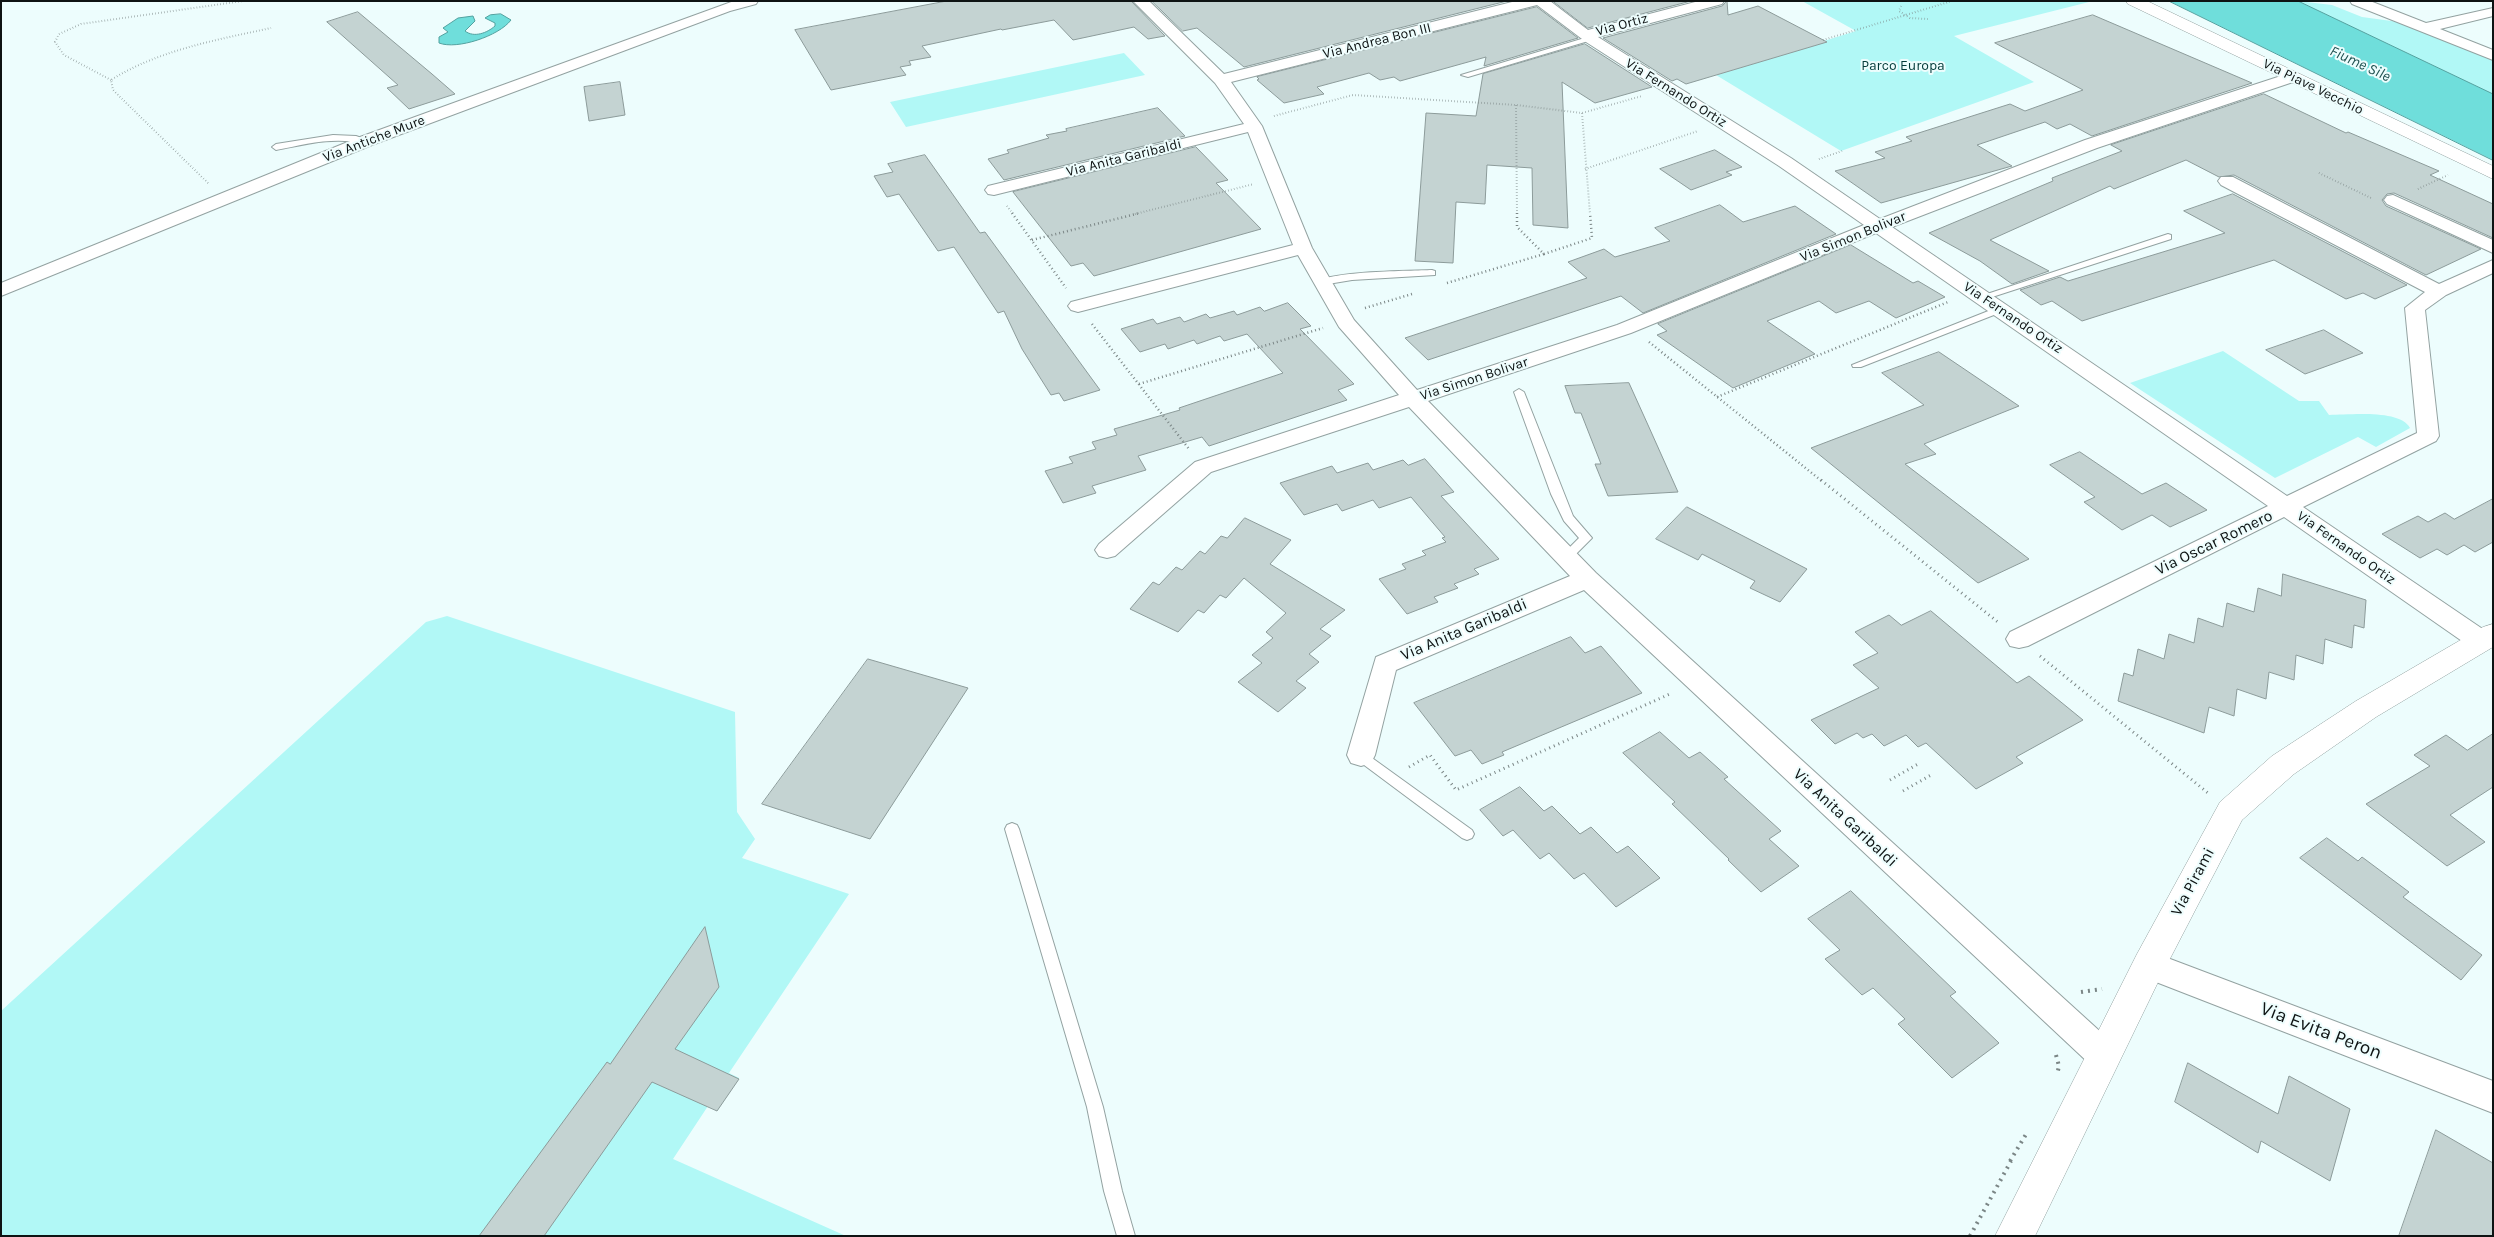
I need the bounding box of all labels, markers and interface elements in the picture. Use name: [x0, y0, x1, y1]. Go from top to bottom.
street label: Via Ortiz: [1594, 10, 1650, 40]
street label: Via Andrea Bon III: [1321, 19, 1433, 63]
water label: Fiume Sile: [2327, 42, 2393, 86]
street label: Via Fernando Ortiz: [1622, 55, 1730, 131]
street label: Via Piave Vecchio: [2260, 55, 2366, 119]
park label: Parco Europa: [1861, 58, 1945, 74]
street label: Via Antiche Mure: [321, 112, 427, 166]
street label: Via Anita Garibaldi: [1065, 136, 1183, 180]
street label: Via Simon Bolivar: [1798, 208, 1908, 266]
street label: Via Fernando Ortiz: [1960, 279, 2066, 357]
street label: Via Simon Bolivar: [1418, 354, 1530, 404]
street label: Via Oscar Romero: [2152, 506, 2276, 580]
street label: Via Fernando Ortiz: [2294, 508, 2398, 588]
street label: Via Anita Garibaldi: [1398, 595, 1530, 665]
street label: Via Anita Garibaldi: [1789, 765, 1901, 871]
street label: Via Pirami: [2167, 845, 2219, 919]
street label: Via Evita Peron: [2257, 997, 2385, 1065]

